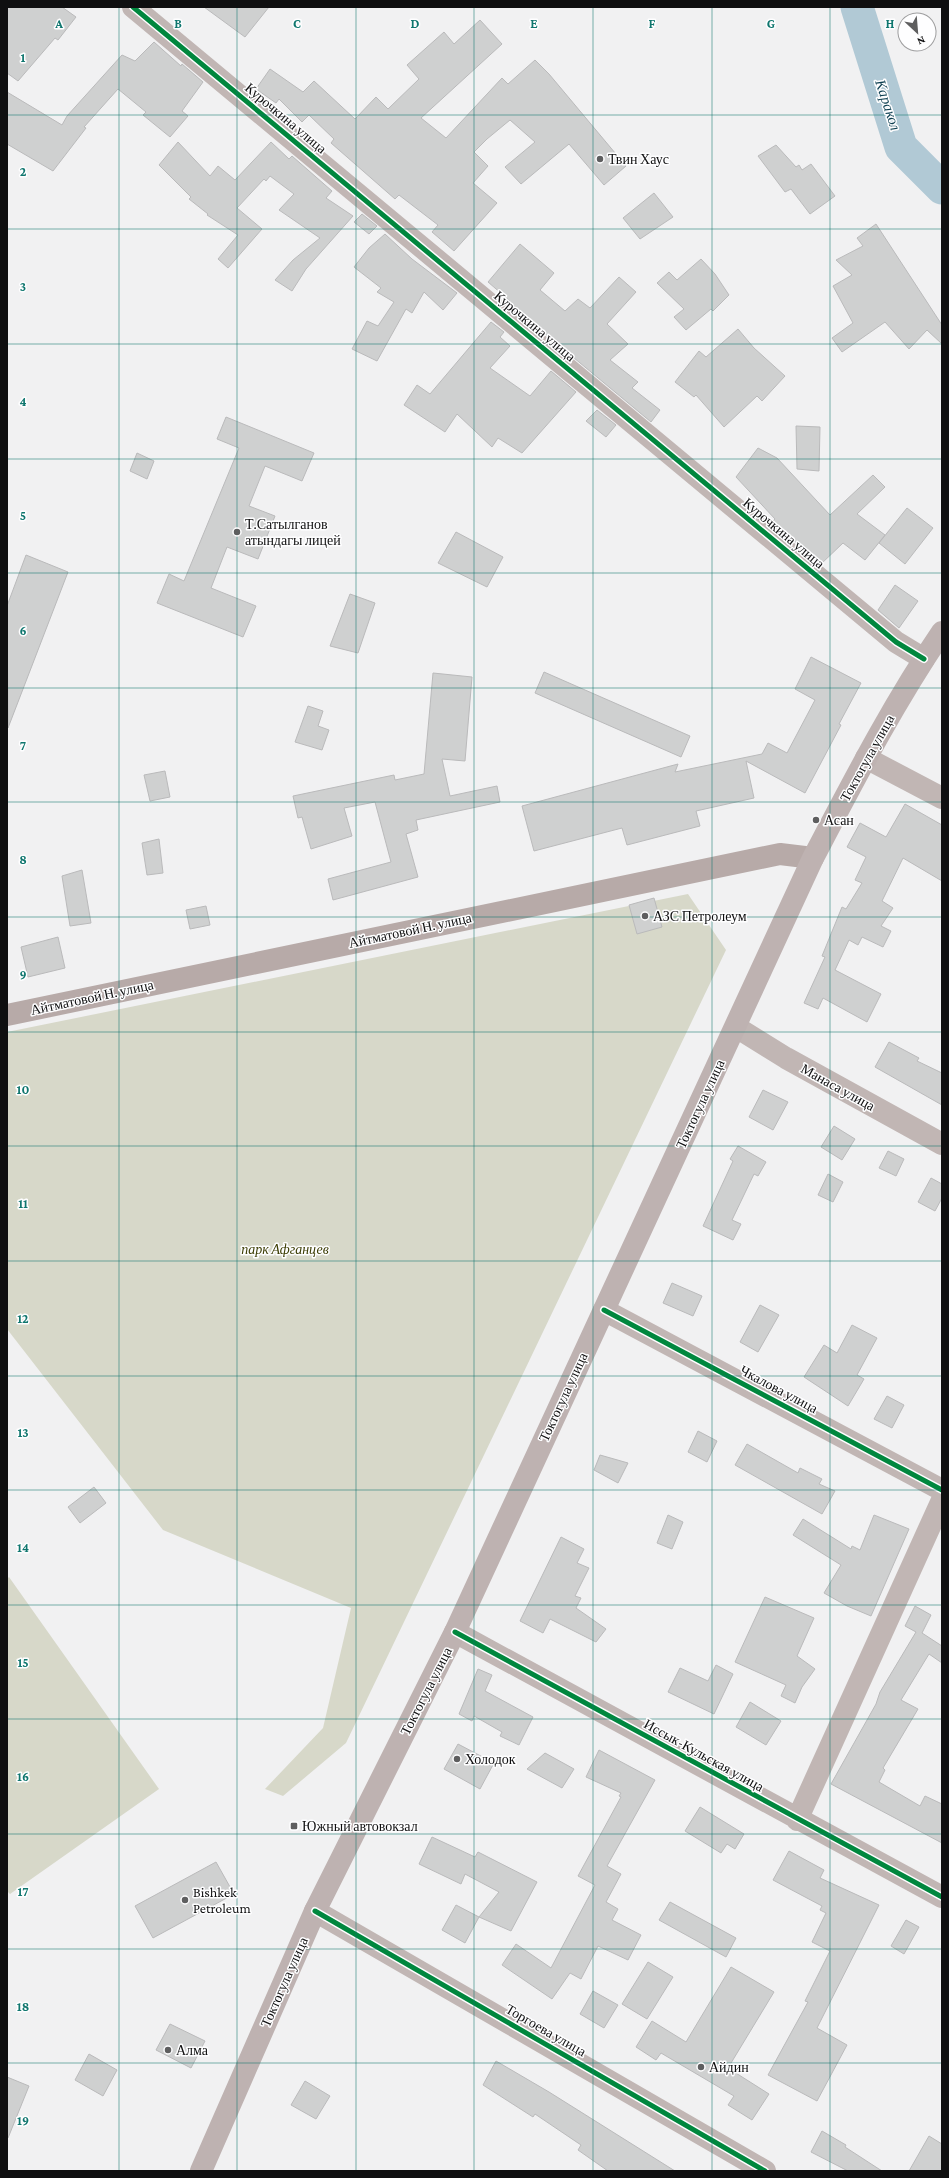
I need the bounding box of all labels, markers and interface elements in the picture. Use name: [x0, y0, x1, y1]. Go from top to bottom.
north arrow: [897, 12, 937, 52]
text: A: [54, 16, 63, 31]
text: B: [174, 16, 182, 31]
text: C: [293, 16, 301, 31]
text: D: [411, 16, 420, 31]
text: E: [530, 16, 538, 31]
text: F: [649, 16, 656, 31]
text: G: [767, 16, 775, 31]
text: H: [886, 16, 895, 31]
text: N: [915, 34, 927, 48]
text: 1: [21, 50, 26, 65]
water label: Каракол: [872, 77, 904, 133]
street label: Курочкина улица: [242, 79, 330, 157]
place label: Твин Хаус: [608, 151, 669, 167]
marker: Твин Хаус: [595, 154, 605, 164]
text: 2: [20, 164, 27, 179]
text: 3: [20, 279, 26, 294]
street label: Курочкина улица: [491, 287, 579, 365]
text: 4: [19, 394, 27, 409]
street label: Курочкина улица: [740, 494, 828, 572]
text: 5: [20, 508, 26, 523]
place label: Т.Сатылганов атындагы лицей: [245, 516, 341, 548]
marker: Т.Сатылганов атындагы лицей: [232, 527, 242, 537]
text: 6: [19, 623, 27, 638]
street label: Токтогула улица: [837, 711, 898, 804]
text: 7: [20, 738, 26, 753]
place label: Асан: [824, 812, 854, 828]
marker: Асан: [811, 815, 821, 825]
text: 8: [19, 852, 27, 867]
place label: АЗС Петролеум: [653, 908, 747, 924]
street label: Айтматовой Н. улица: [347, 909, 474, 951]
marker: АЗС Петролеум: [640, 911, 650, 921]
text: 9: [19, 967, 27, 982]
street label: Айтматовой Н. улица: [29, 976, 156, 1018]
street label: Токтогула улица: [672, 1056, 728, 1151]
street label: Манаса улица: [798, 1060, 878, 1114]
text: 10: [17, 1082, 29, 1097]
text: 11: [18, 1196, 28, 1211]
park label: парк Афганцев: [241, 1241, 329, 1257]
text: 12: [17, 1311, 29, 1326]
street label: Токтогула улица: [535, 1349, 591, 1444]
street label: Чкалова улица: [737, 1362, 821, 1417]
text: 13: [17, 1425, 29, 1440]
text: 14: [17, 1540, 29, 1555]
street label: Токтогула улица: [397, 1644, 455, 1738]
text: 15: [17, 1655, 29, 1670]
street label: Иссык-Кульская улица: [641, 1715, 767, 1795]
place label: Холодок: [465, 1751, 516, 1767]
marker: Холодок: [452, 1754, 462, 1764]
text: 16: [17, 1769, 29, 1784]
place label: Южный автовокзал: [302, 1818, 418, 1834]
marker: Южный автовокзал: [289, 1821, 299, 1831]
text: 17: [17, 1884, 29, 1899]
place label: Bishkek Petroleum: [193, 1884, 251, 1916]
marker: Bishkek Petroleum: [180, 1895, 190, 1905]
street label: Токтогула улица: [257, 1934, 311, 2029]
text: 18: [17, 1999, 29, 2014]
street label: Торгоева улица: [503, 2001, 590, 2060]
place label: Алма: [176, 2042, 209, 2058]
marker: Алма: [163, 2045, 173, 2055]
place label: Айдин: [709, 2059, 749, 2075]
marker: Айдин: [696, 2062, 706, 2072]
text: 19: [17, 2113, 29, 2128]

